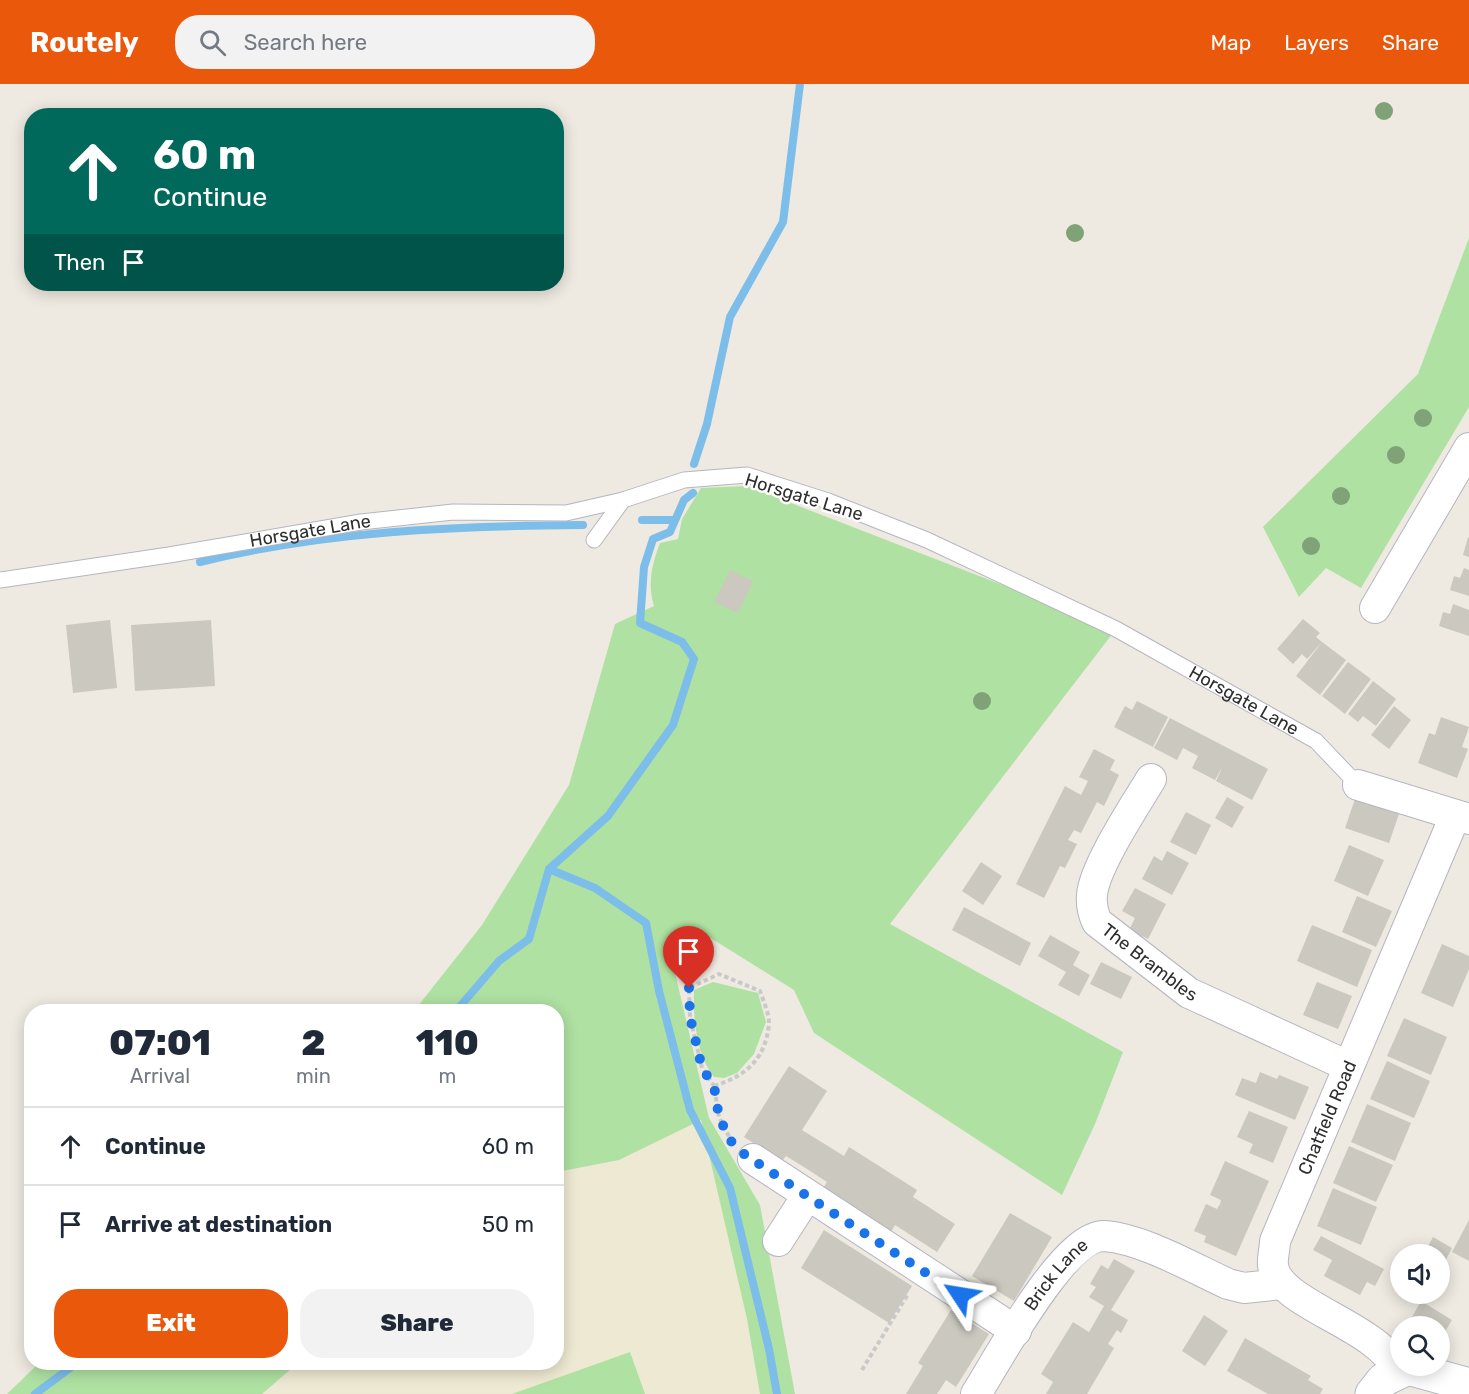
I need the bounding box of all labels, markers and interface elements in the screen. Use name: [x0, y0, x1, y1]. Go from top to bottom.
search box: [175, 15, 595, 69]
text: Routely: [30, 26, 139, 59]
icon: search: [196, 26, 229, 59]
text: Search here: [244, 29, 367, 56]
text: Map: [1210, 30, 1251, 55]
text: Layers: [1284, 30, 1349, 55]
text: Share: [1382, 30, 1439, 55]
text: 60 m: [153, 130, 256, 180]
icon: ahead: [54, 132, 132, 210]
text: Continue: [153, 181, 267, 213]
icon: arrive: [117, 246, 150, 279]
text: Then: [54, 249, 105, 276]
street label: Horsgate Lane: [742, 469, 866, 525]
street label: Horsgate Lane: [248, 510, 372, 552]
street label: Horsgate Lane: [1185, 661, 1303, 740]
street label: The Brambles: [1097, 919, 1200, 1006]
pin: [663, 926, 714, 988]
icon: arrive: [672, 935, 705, 968]
text: 07:01: [109, 1021, 211, 1064]
text: 2: [301, 1021, 326, 1064]
text: 110: [416, 1021, 479, 1064]
street label: Chatfield Road: [1293, 1057, 1361, 1178]
text: Arrival: [130, 1064, 190, 1088]
text: min: [296, 1064, 331, 1088]
text: m: [438, 1064, 456, 1088]
icon: ahead: [54, 1130, 87, 1163]
text: Continue: [105, 1133, 206, 1160]
text: 60 m: [482, 1133, 534, 1160]
icon: arrive: [54, 1208, 87, 1241]
text: Arrive at destination: [105, 1211, 332, 1238]
text: 50 m: [482, 1211, 534, 1238]
street label: Brick Lane: [1019, 1234, 1092, 1315]
map controls: [1390, 1244, 1450, 1376]
button: sound: [1390, 1244, 1450, 1304]
position arrow: [928, 1263, 992, 1327]
button: Exit: [54, 1289, 288, 1358]
button: Share: [300, 1289, 534, 1358]
button: search: [1390, 1316, 1450, 1376]

